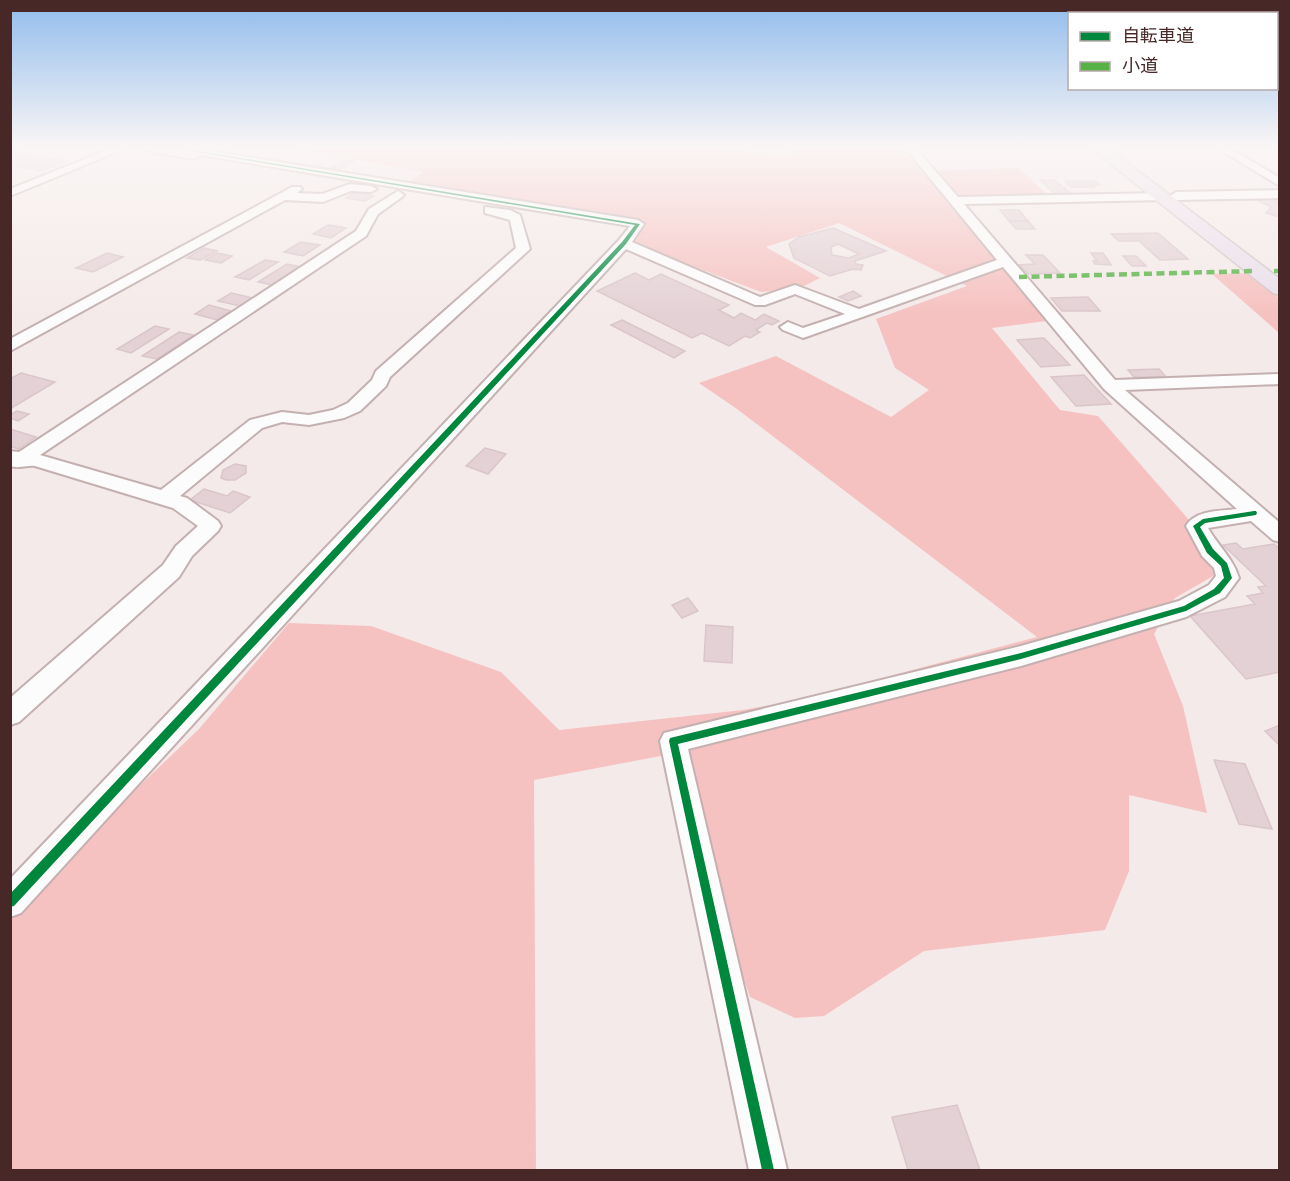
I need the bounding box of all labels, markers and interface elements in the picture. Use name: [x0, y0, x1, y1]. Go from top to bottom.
legend: [1068, 12, 1278, 90]
text: 自転車道: [1122, 23, 1194, 49]
text: 小道: [1122, 53, 1158, 79]

